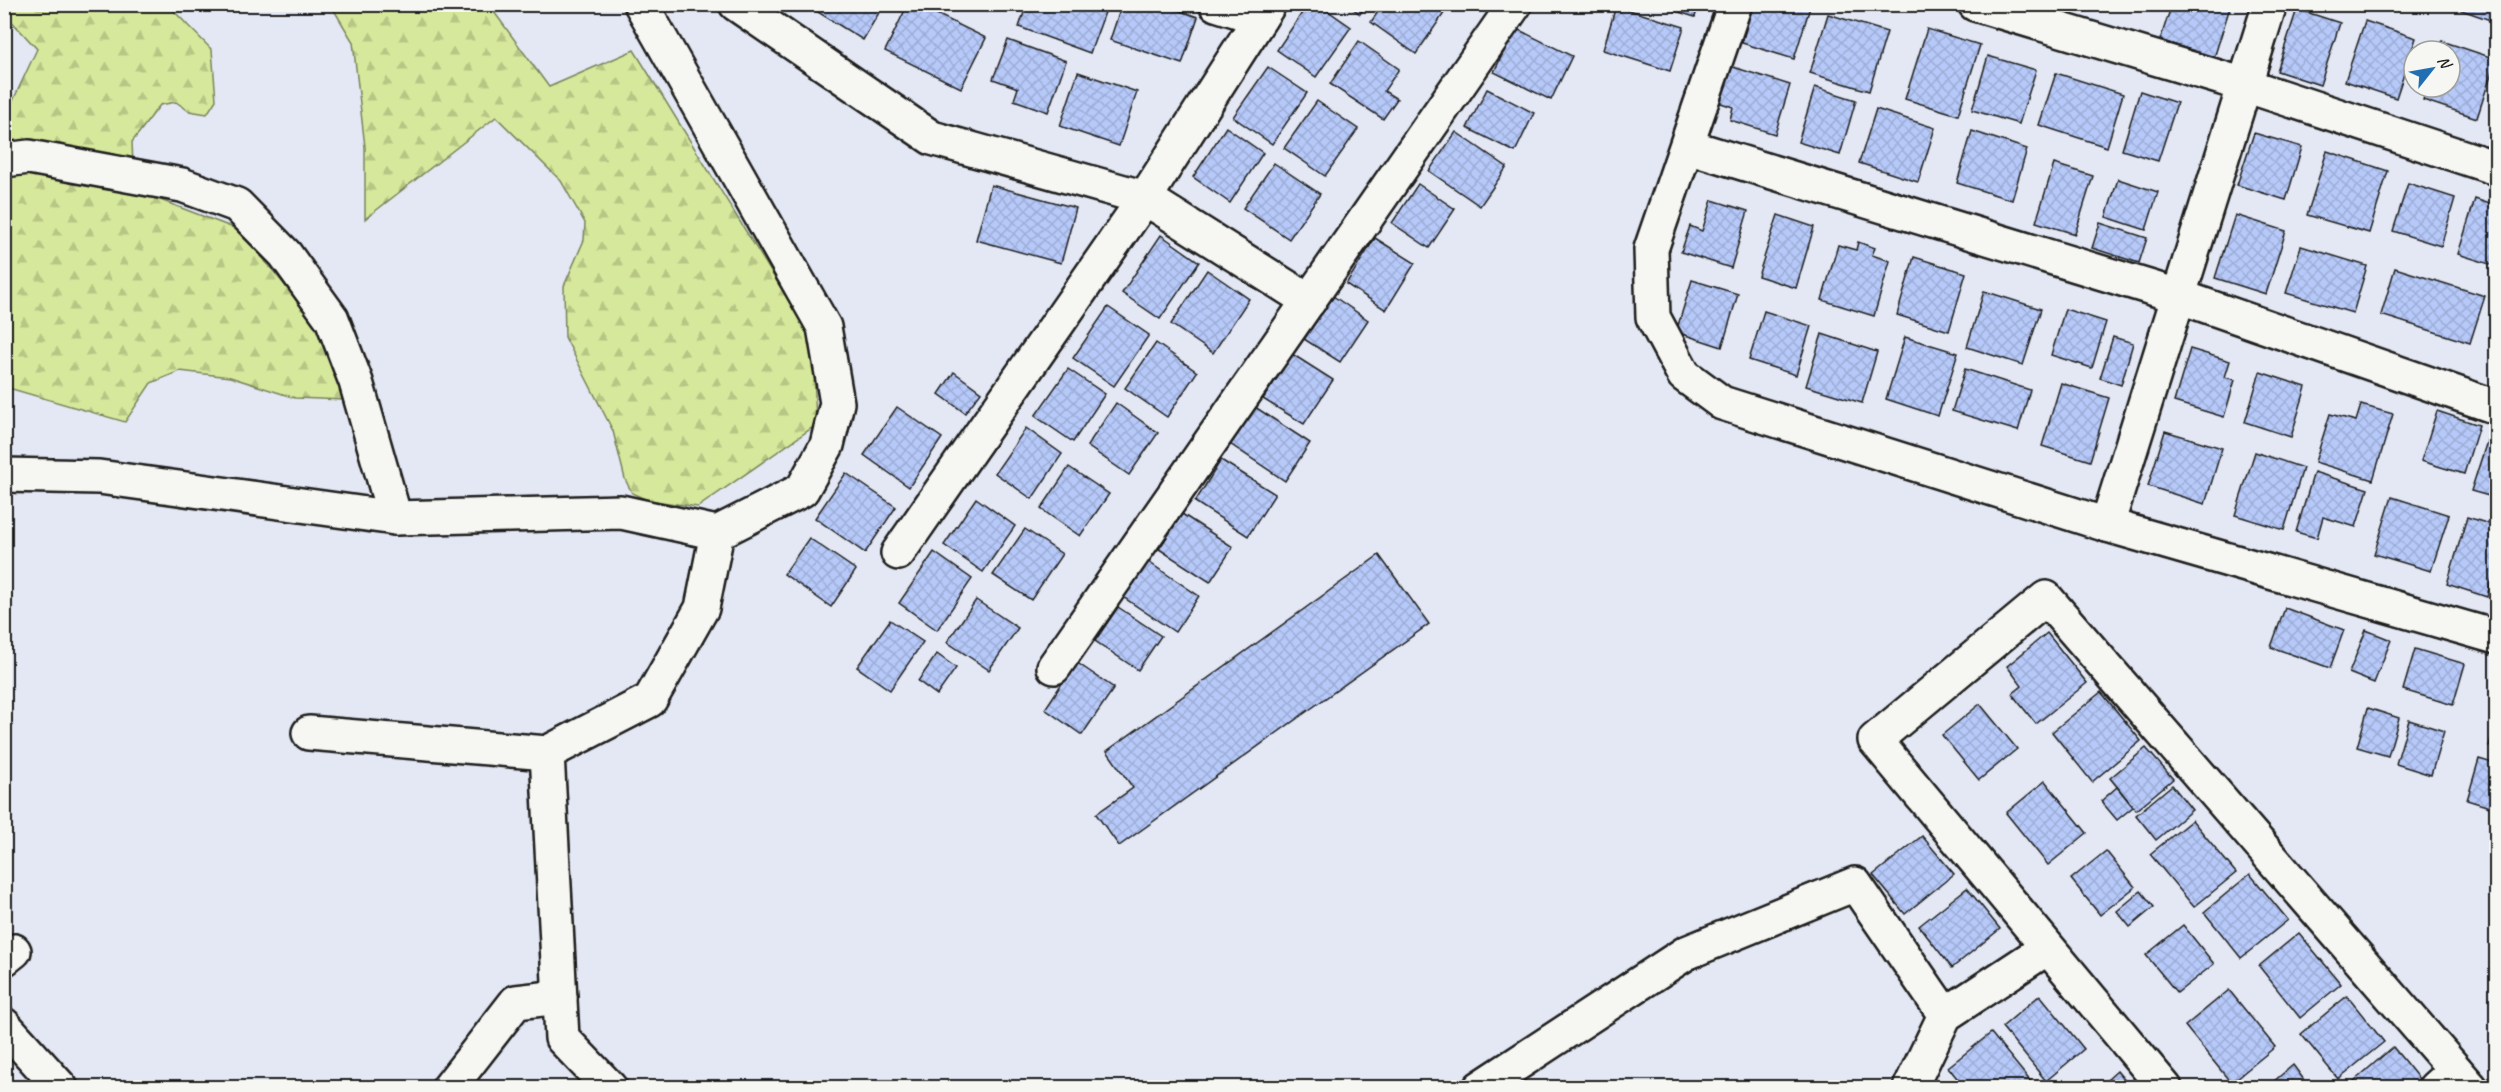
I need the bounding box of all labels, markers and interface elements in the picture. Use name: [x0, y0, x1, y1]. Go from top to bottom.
north arrow: [2402, 39, 2462, 99]
text: N: [2433, 52, 2457, 74]

